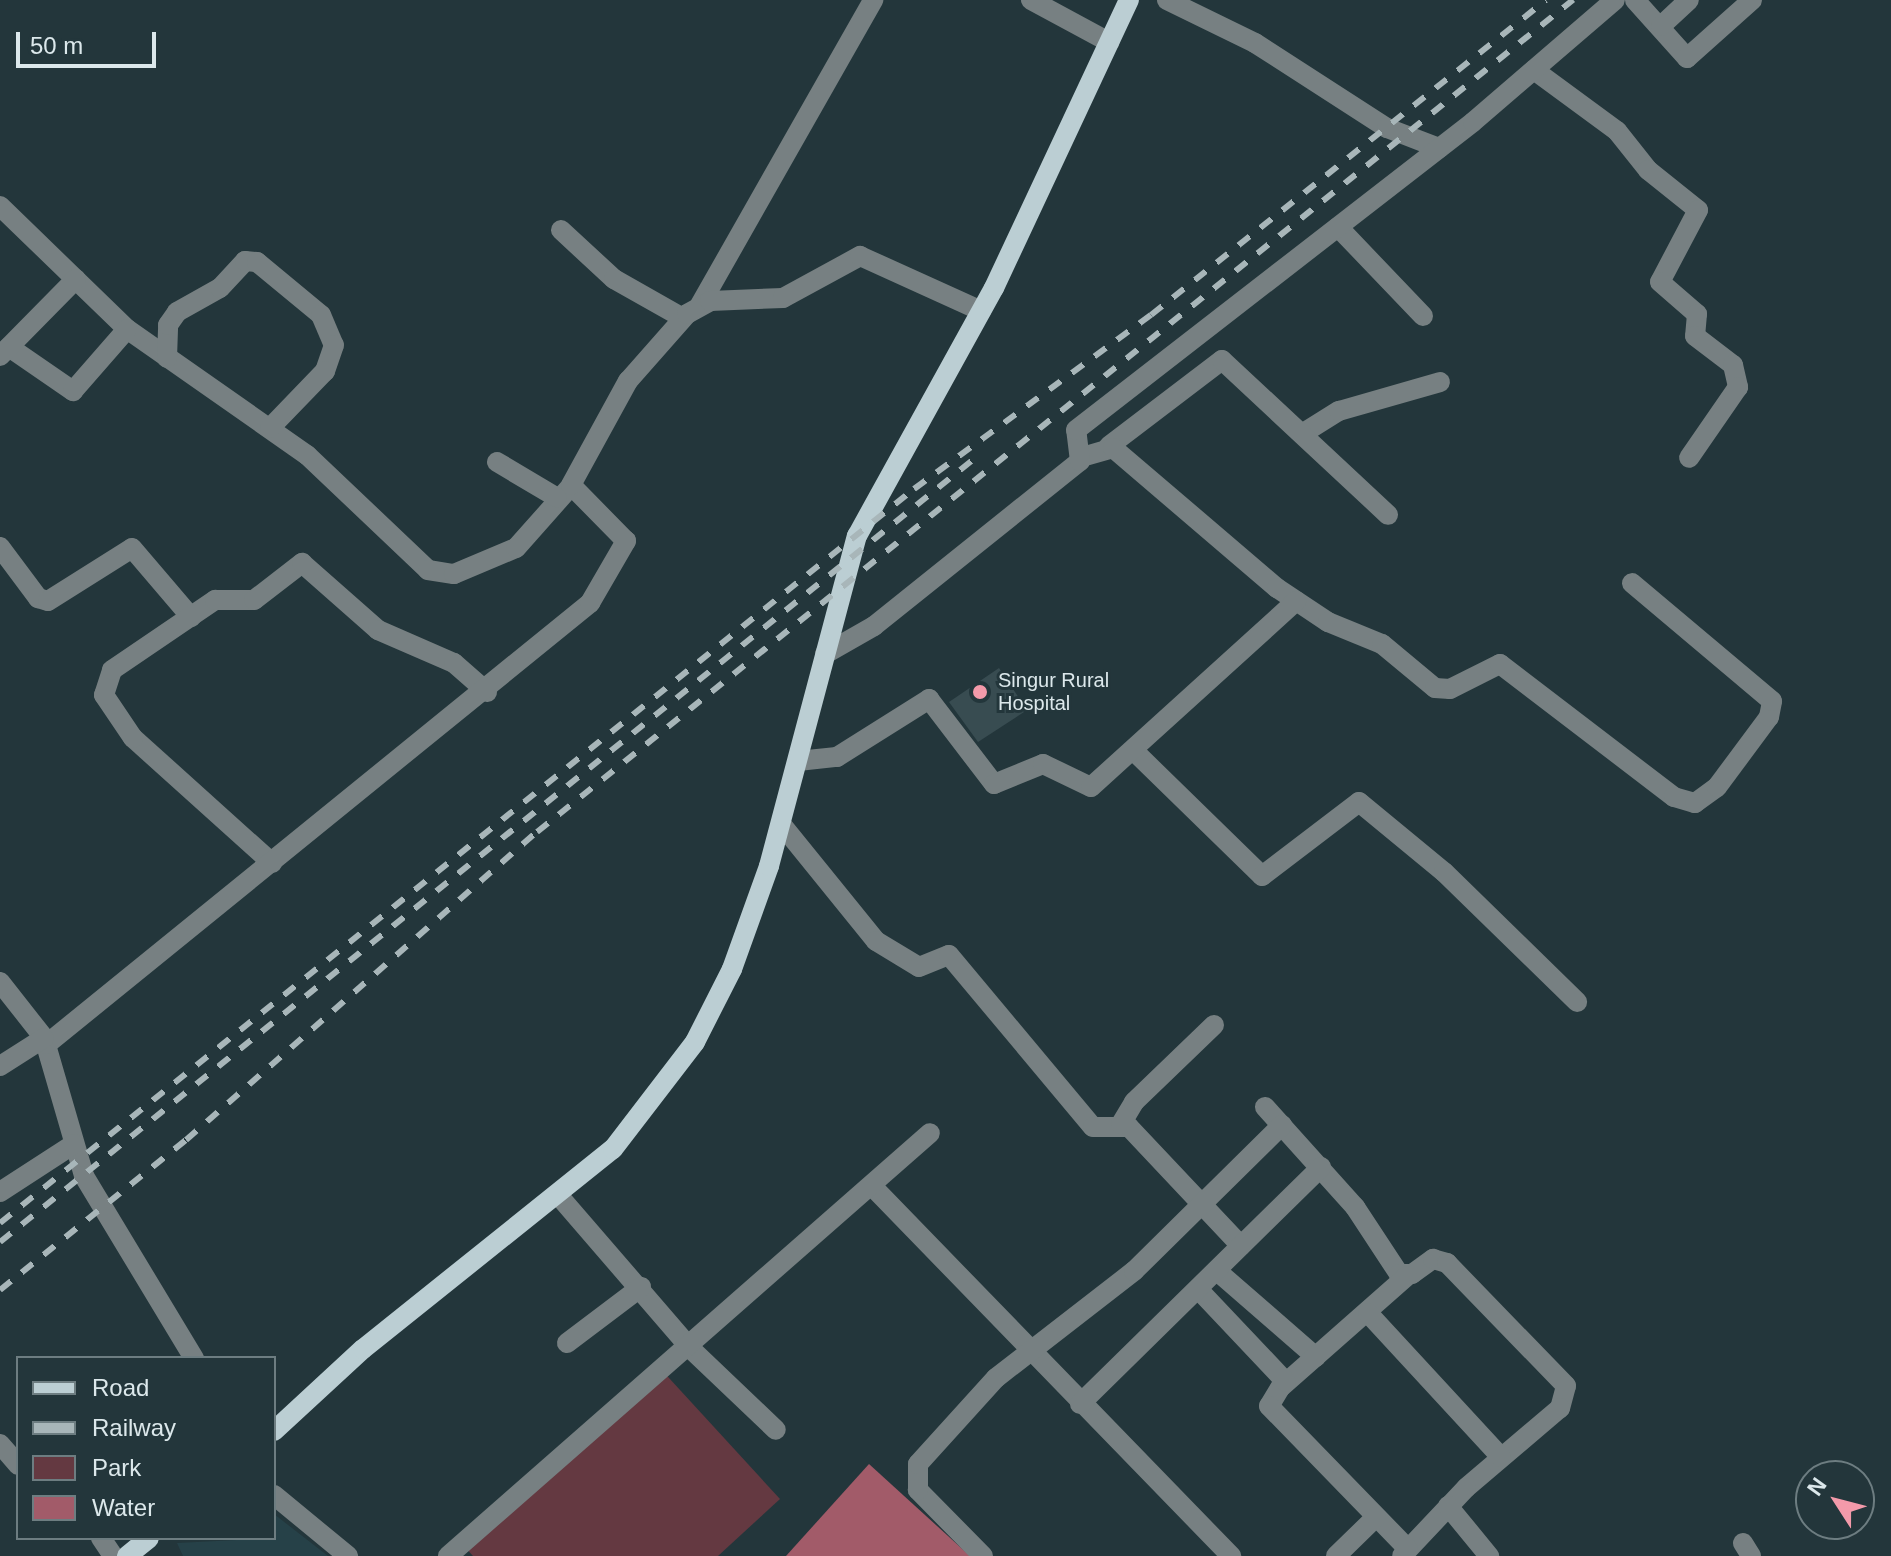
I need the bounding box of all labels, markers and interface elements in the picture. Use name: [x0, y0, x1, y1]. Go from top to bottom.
scale bar: [20, 16, 160, 66]
text: 50 m: [30, 32, 83, 59]
place label: Singur Rural Hospital: [998, 668, 1109, 715]
marker: Singur Rural Hospital: [969, 681, 991, 703]
legend: [16, 1356, 276, 1540]
text: Road: [92, 1374, 149, 1401]
text: Railway: [92, 1414, 176, 1441]
text: Park: [92, 1454, 141, 1481]
north arrow: [1795, 1460, 1875, 1540]
text: N: [1802, 1473, 1832, 1501]
text: Water: [92, 1494, 155, 1521]

